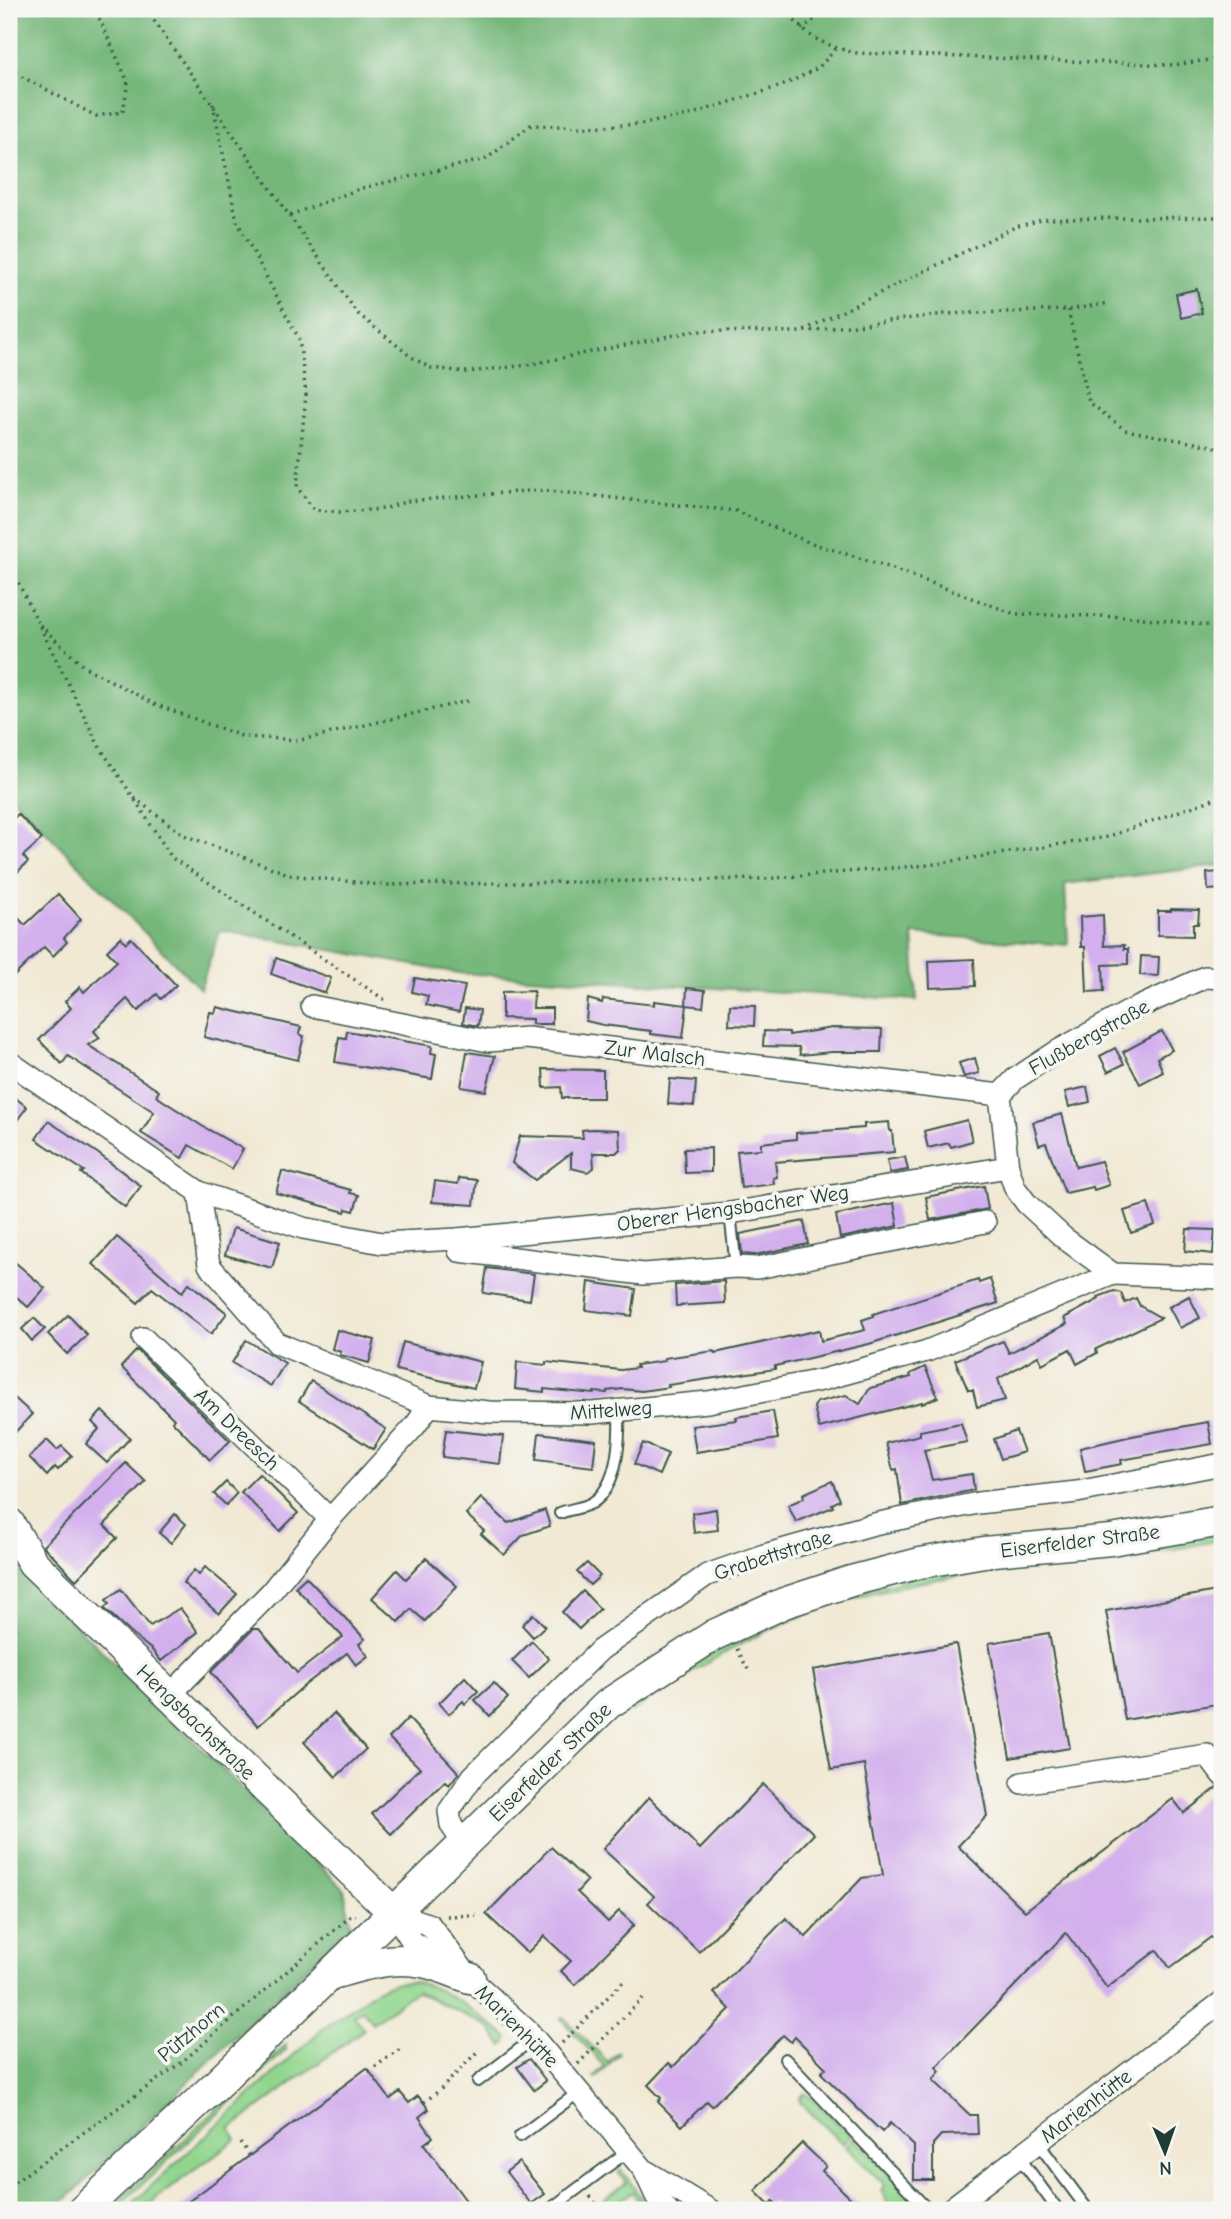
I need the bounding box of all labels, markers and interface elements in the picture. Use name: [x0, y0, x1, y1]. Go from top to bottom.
street label: Flußbergstraße: [1025, 994, 1153, 1080]
street label: Zur Malsch: [603, 1035, 707, 1071]
street label: Oberer Hengsbacher Weg: [615, 1180, 851, 1236]
street label: Am Dreesch: [190, 1383, 284, 1475]
street label: Mittelweg: [569, 1395, 653, 1425]
street label: Eiserfelder Straße: [999, 1519, 1161, 1563]
street label: Grabettstraße: [711, 1525, 835, 1585]
street label: Hengsbachstraße: [132, 1659, 260, 1785]
street label: Eiserfelder Straße: [484, 1698, 616, 1826]
street label: Marienhütte: [470, 1979, 564, 2073]
street label: Pützhorn: [153, 1997, 229, 2067]
street label: Marienhütte: [1036, 2064, 1136, 2148]
north arrow: [1130, 2118, 1200, 2188]
text: N: [1159, 2157, 1172, 2179]

